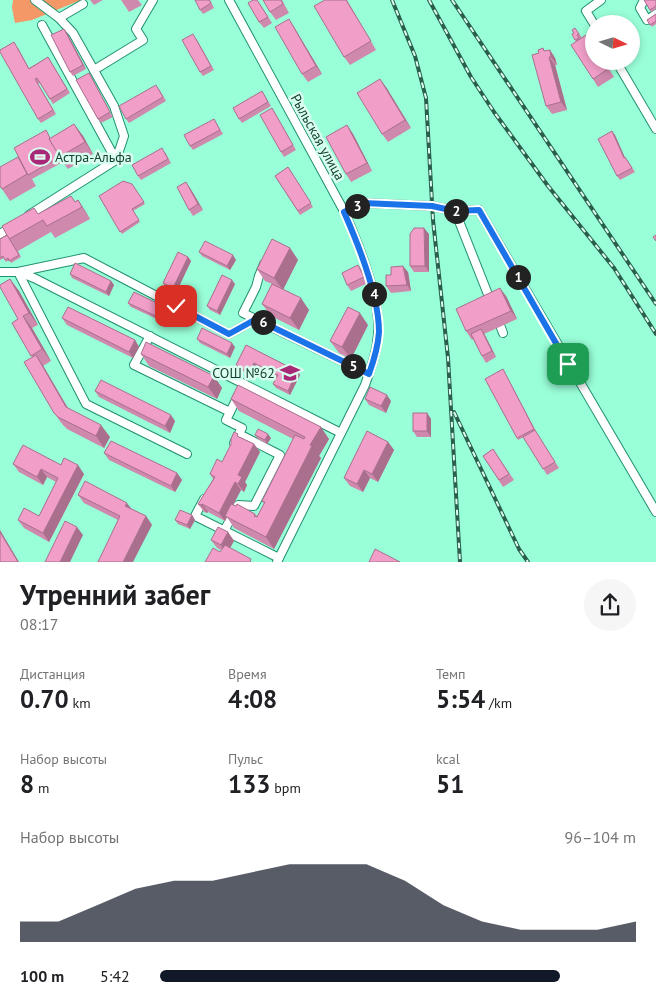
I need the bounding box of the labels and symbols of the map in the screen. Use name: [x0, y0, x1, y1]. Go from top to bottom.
north arrow: [585, 15, 640, 70]
street label: Рыльская улица: [287, 91, 349, 183]
sports icon: Астра-Альфа: [29, 146, 51, 168]
place label: Астра-Альфа: [55, 148, 132, 166]
pin: 3: [344, 194, 370, 218]
pin: 2: [444, 198, 468, 224]
pin: 1: [506, 264, 530, 290]
pin: 4: [362, 282, 386, 306]
pin: [155, 285, 197, 327]
pin: 6: [250, 310, 276, 334]
pin: [547, 343, 589, 385]
pin: 5: [340, 354, 366, 378]
school or university icon: СОШ №62: [279, 362, 301, 384]
place label: СОШ №62: [212, 364, 275, 382]

